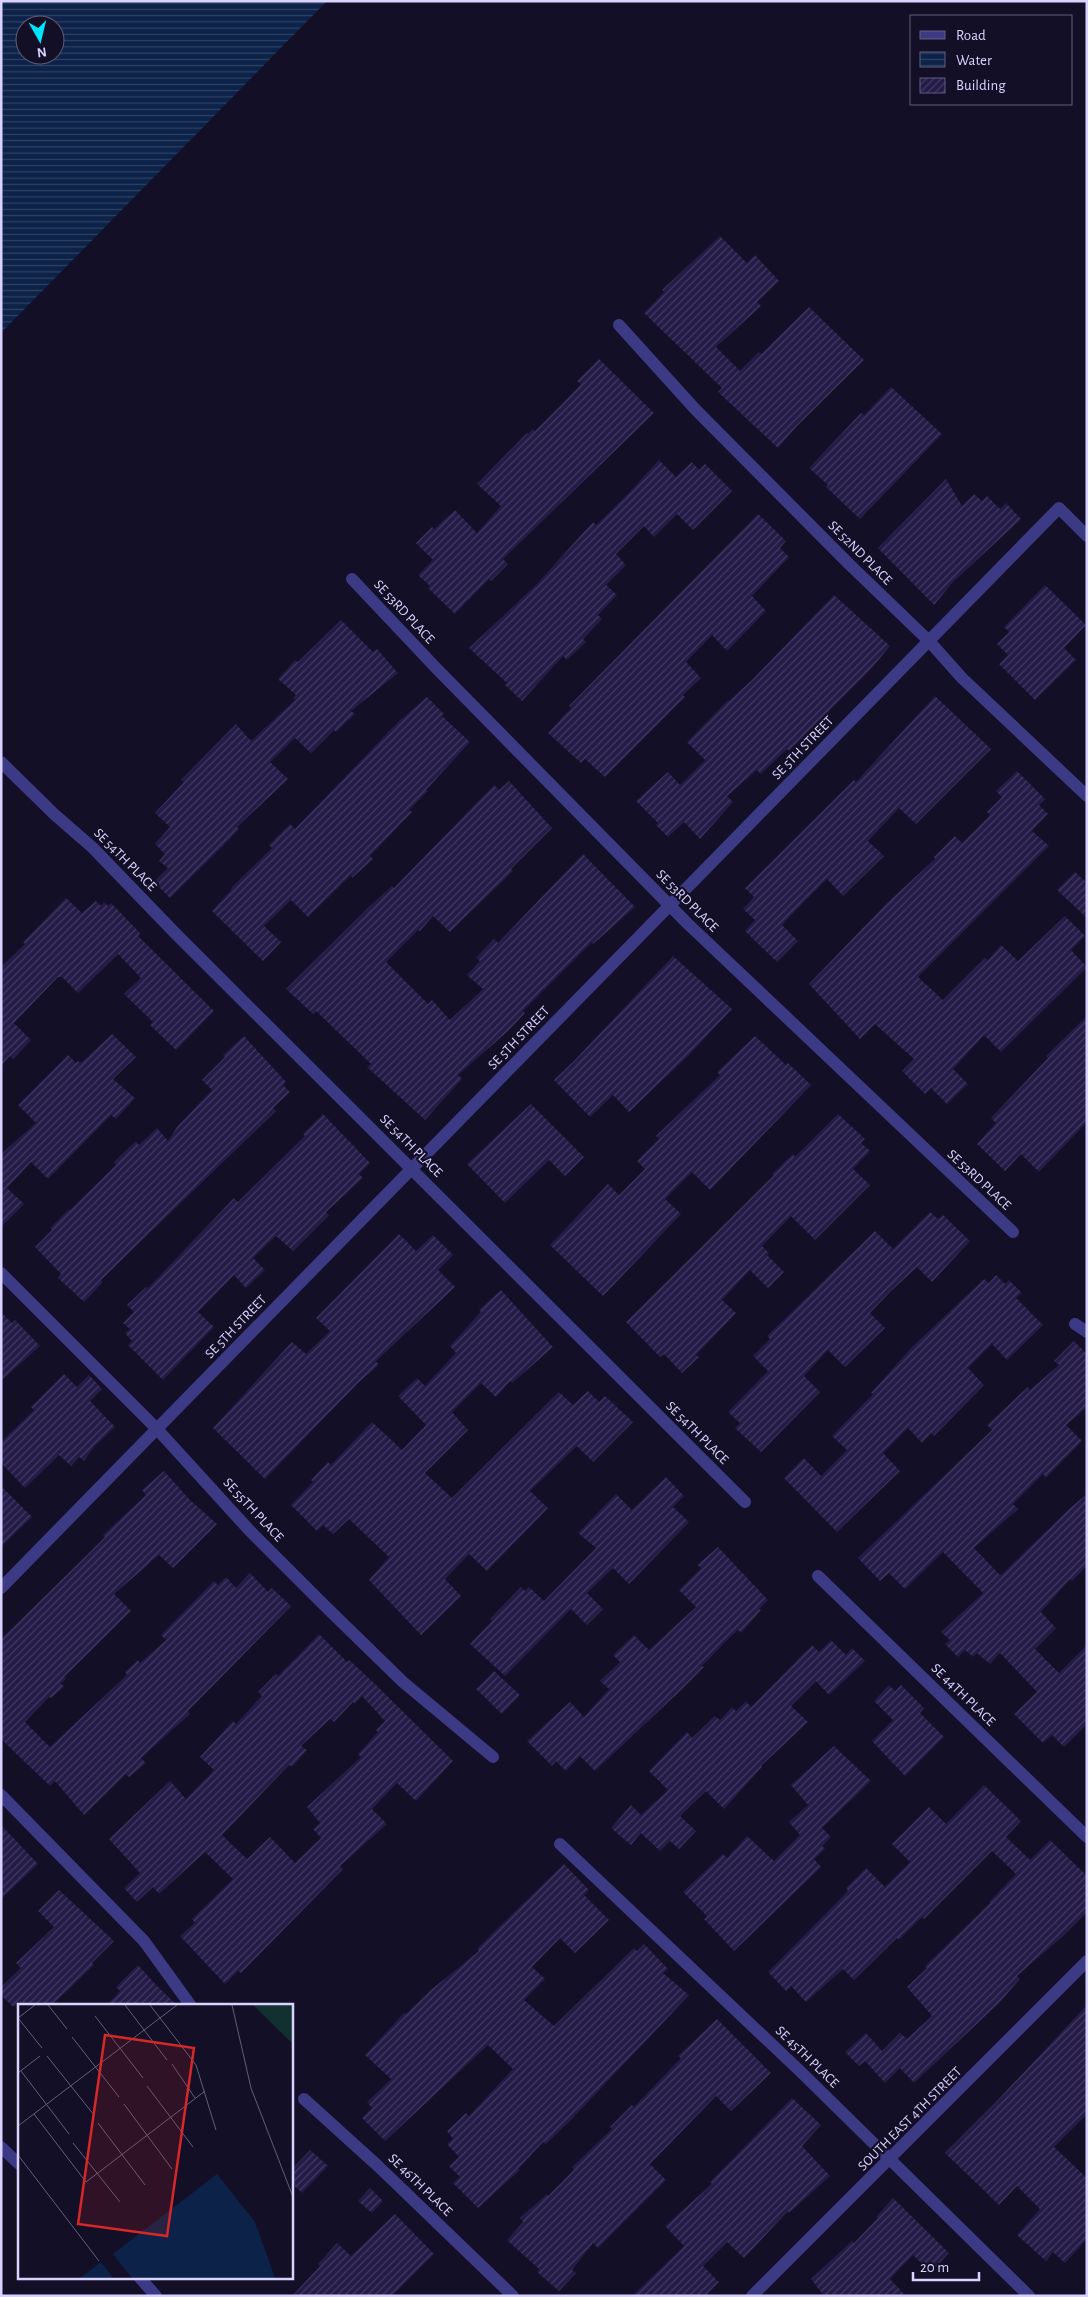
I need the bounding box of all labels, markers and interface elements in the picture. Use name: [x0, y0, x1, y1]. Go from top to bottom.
north arrow: [15, 15, 65, 65]
legend: [910, 15, 1073, 105]
text: Road: [956, 28, 986, 43]
text: N: [36, 44, 47, 59]
text: Water: [956, 53, 992, 68]
text: Building: [956, 78, 1006, 93]
street label: SE 52ND PLACE: [825, 518, 895, 588]
street label: SE 53RD PLACE: [371, 577, 437, 647]
street label: SE 5TH STREET: [770, 714, 836, 782]
street label: SE 54TH PLACE: [91, 826, 159, 894]
street label: SE 53RD PLACE: [653, 867, 721, 935]
street label: SE 5TH STREET: [486, 1004, 552, 1072]
street label: SE 54TH PLACE: [377, 1112, 445, 1180]
street label: SE 53RD PLACE: [944, 1147, 1014, 1213]
street label: SE 5TH STREET: [203, 1293, 269, 1361]
street label: SE 54TH PLACE: [663, 1399, 731, 1467]
street label: SE 55TH PLACE: [220, 1476, 286, 1545]
street label: SE 44TH PLACE: [928, 1661, 998, 1729]
inset map: [18, 2004, 292, 2280]
street label: SE 45TH PLACE: [773, 2023, 842, 2091]
street label: SOUTH EAST 4TH STREET: [855, 2064, 965, 2174]
street label: SE 46TH PLACE: [385, 2151, 455, 2219]
scale bar: [913, 2250, 979, 2282]
text: 20 m: [920, 2260, 949, 2275]

